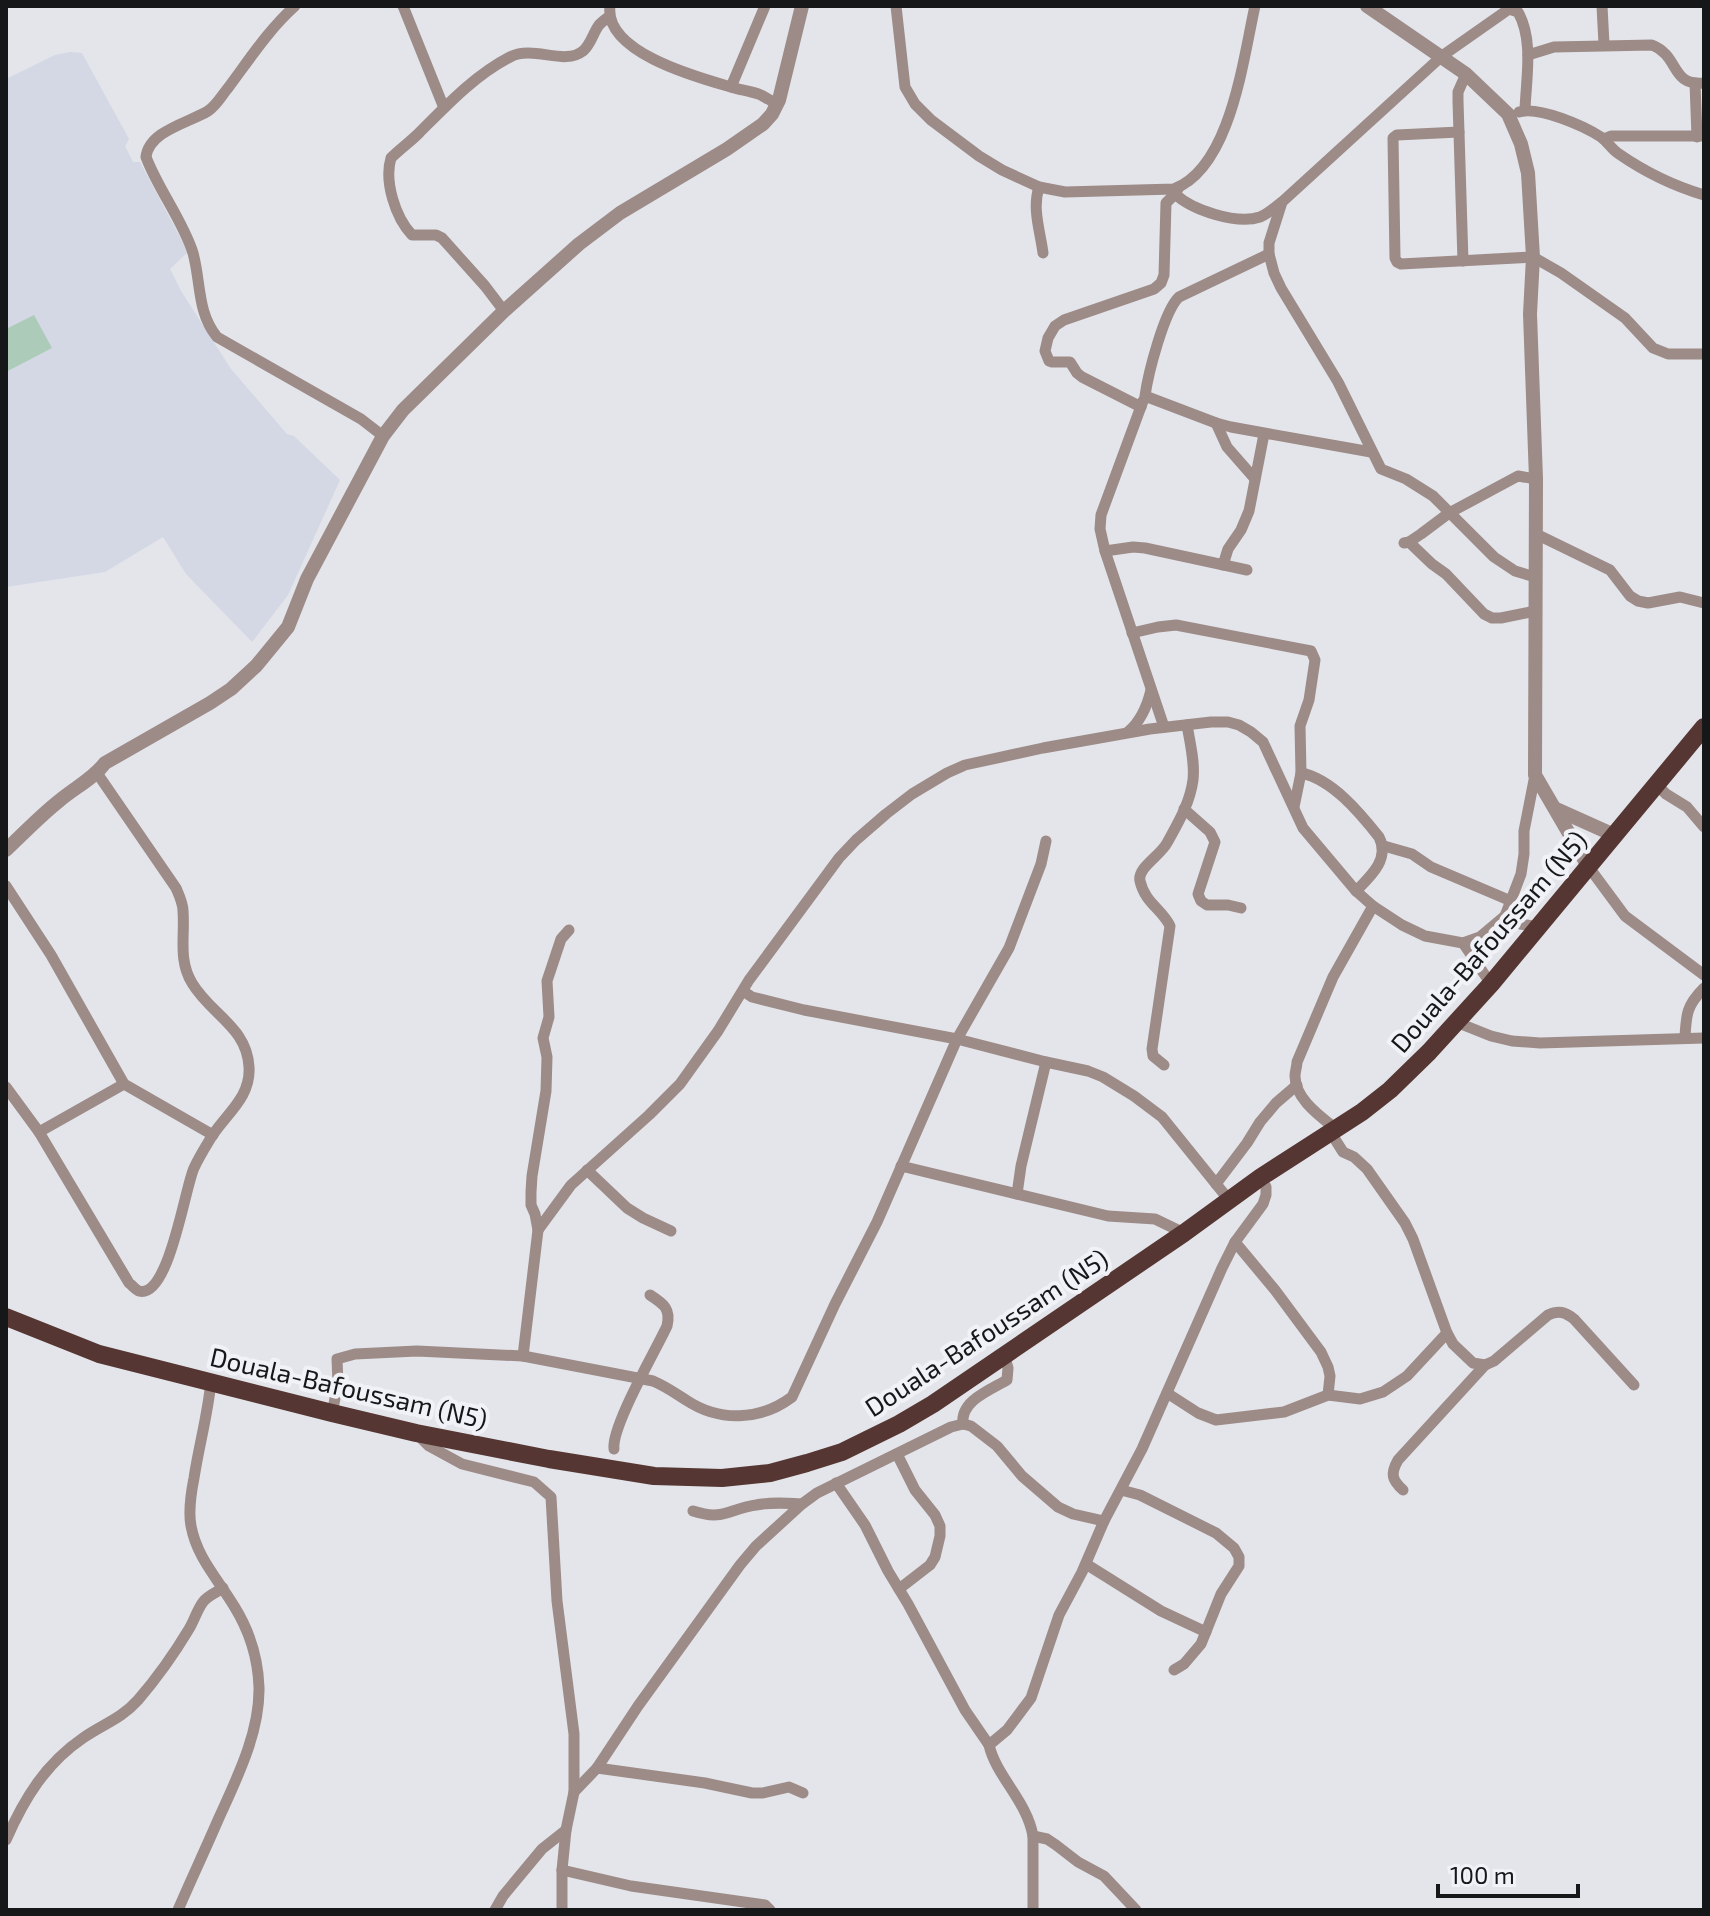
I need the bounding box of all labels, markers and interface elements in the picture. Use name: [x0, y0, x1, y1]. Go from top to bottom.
street label: Douala-Bafoussam (N5): [1383, 824, 1593, 1058]
street label: Douala-Bafoussam (N5): [859, 1242, 1113, 1422]
street label: Douala-Bafoussam (N5): [207, 1340, 491, 1434]
scale bar: [1438, 1848, 1578, 1898]
text: 100 m: [1450, 1860, 1515, 1889]

